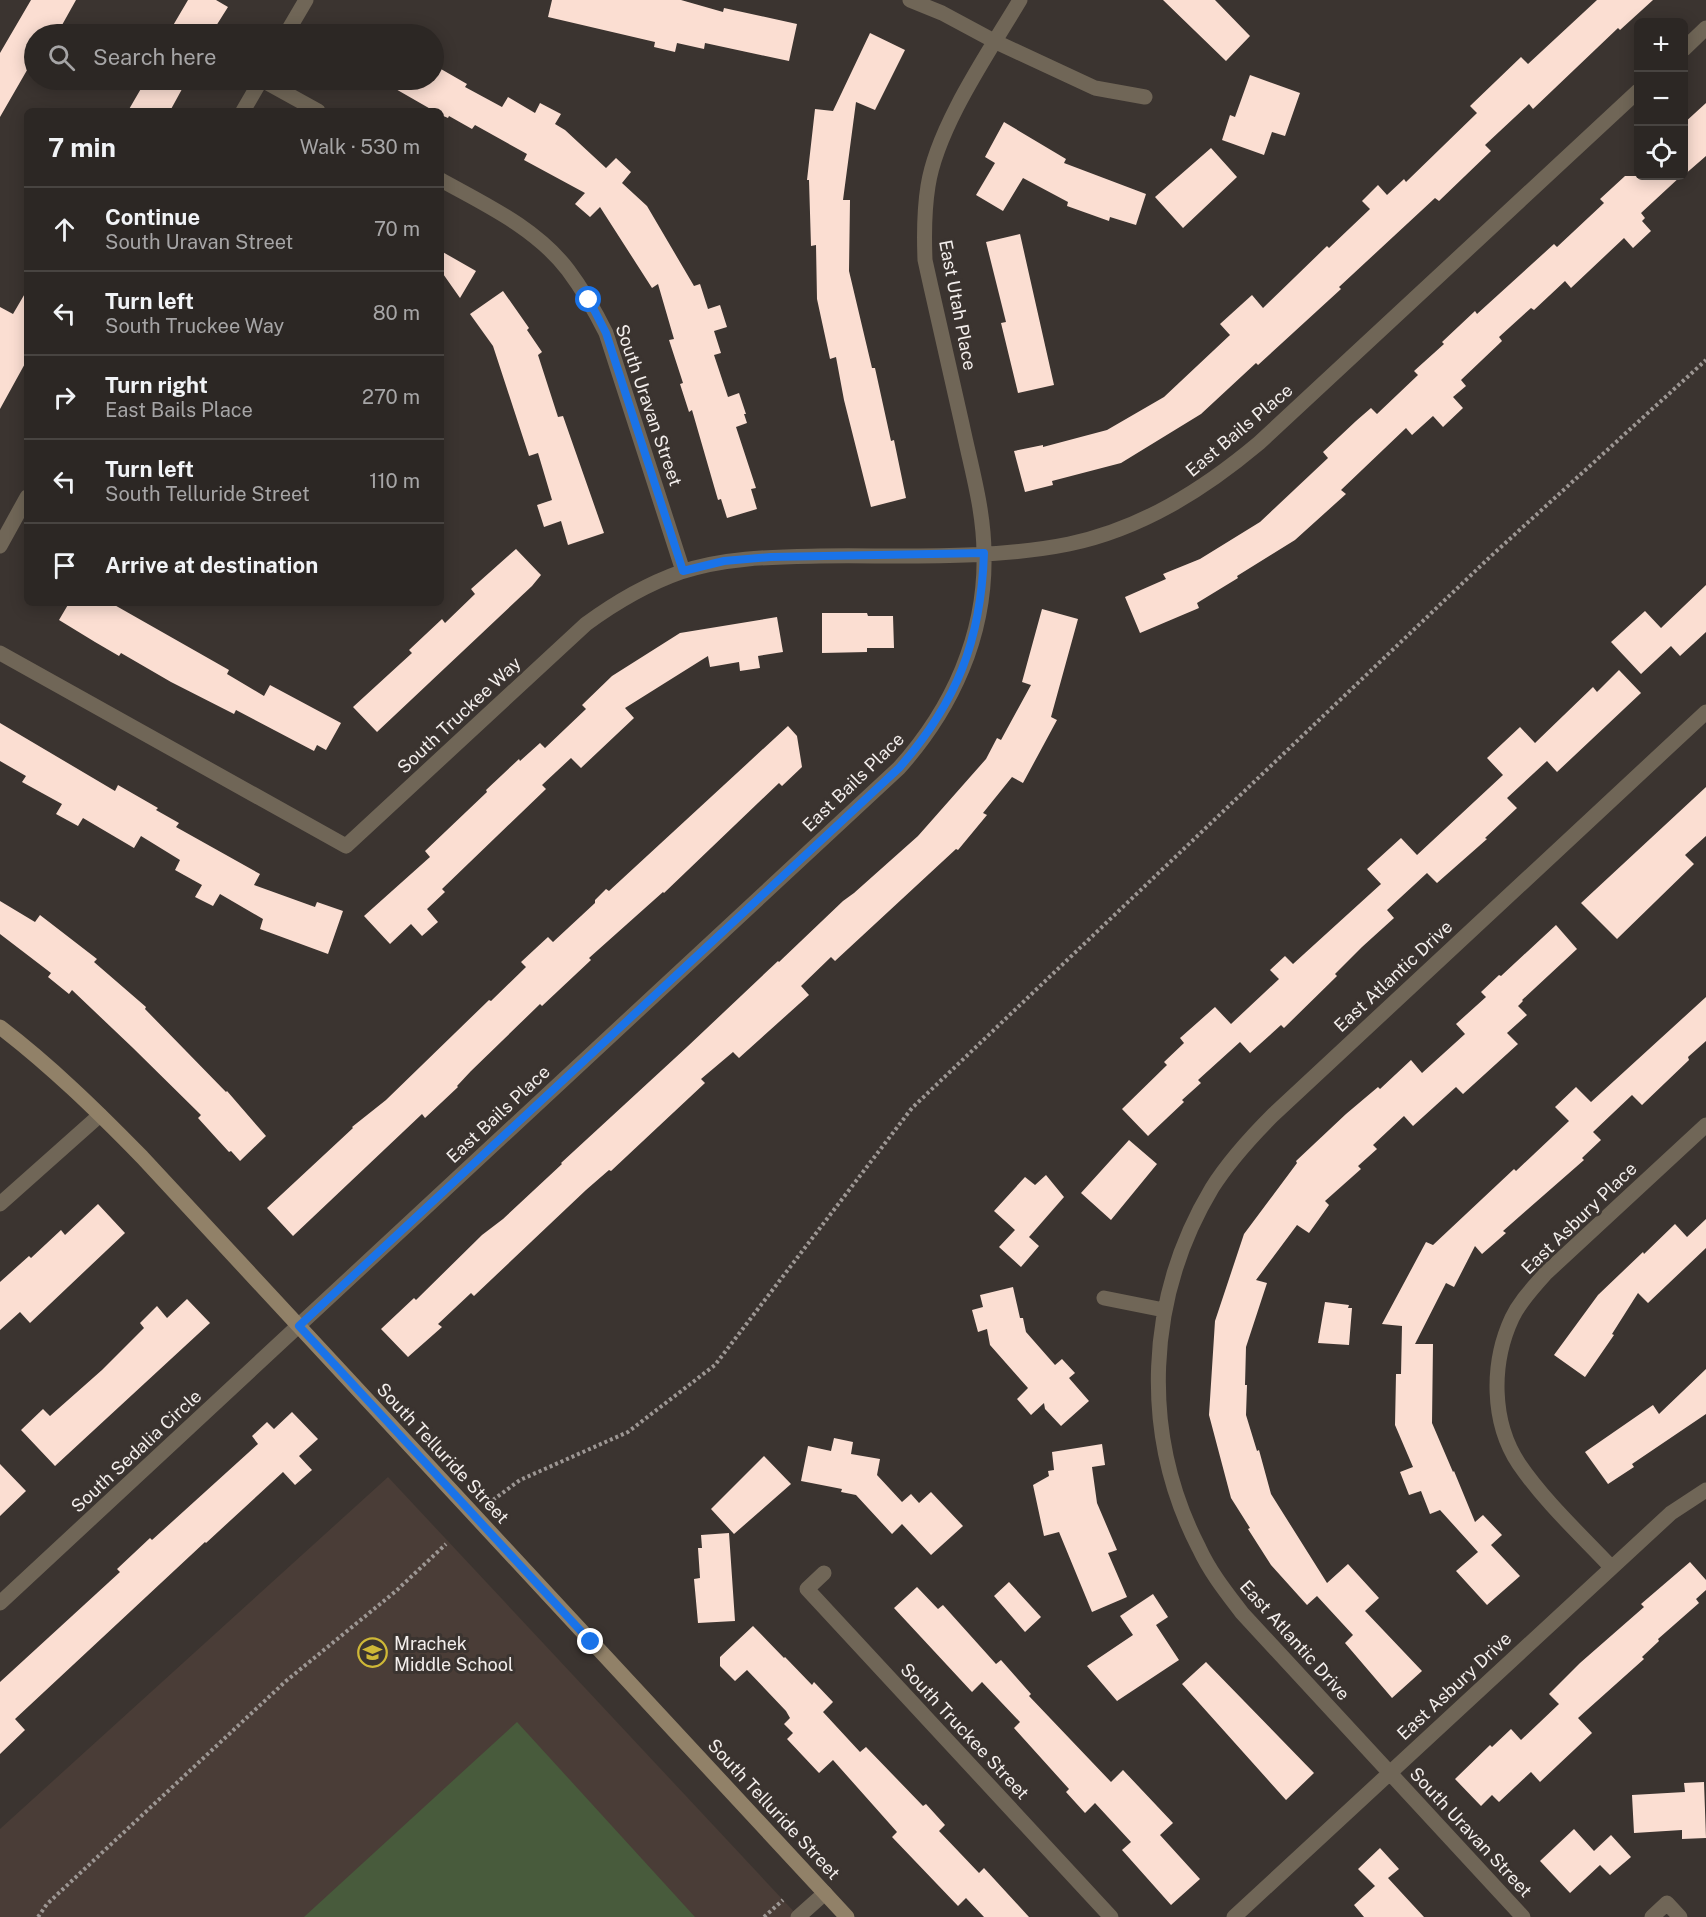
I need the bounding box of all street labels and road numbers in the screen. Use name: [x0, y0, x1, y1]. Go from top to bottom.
street label: East Utah Place: [935, 238, 981, 372]
street label: South Uravan Street: [611, 321, 687, 489]
street label: East Bails Place: [1181, 379, 1297, 481]
street label: South Truckee Way: [393, 652, 525, 778]
street label: East Bails Place: [798, 728, 908, 836]
street label: East Atlantic Drive: [1330, 916, 1456, 1036]
street label: East Bails Place: [442, 1061, 554, 1167]
street label: East Asbury Place: [1517, 1158, 1641, 1278]
street label: South Telluride Street: [373, 1378, 513, 1528]
street label: South Sedalia Circle: [67, 1385, 205, 1517]
street label: East Atlantic Drive: [1236, 1576, 1354, 1704]
street label: East Asbury Drive: [1393, 1628, 1515, 1744]
street label: South Truckee Street: [896, 1659, 1034, 1803]
street label: South Telluride Street: [704, 1734, 844, 1884]
street label: South Uravan Street: [1406, 1763, 1536, 1901]

